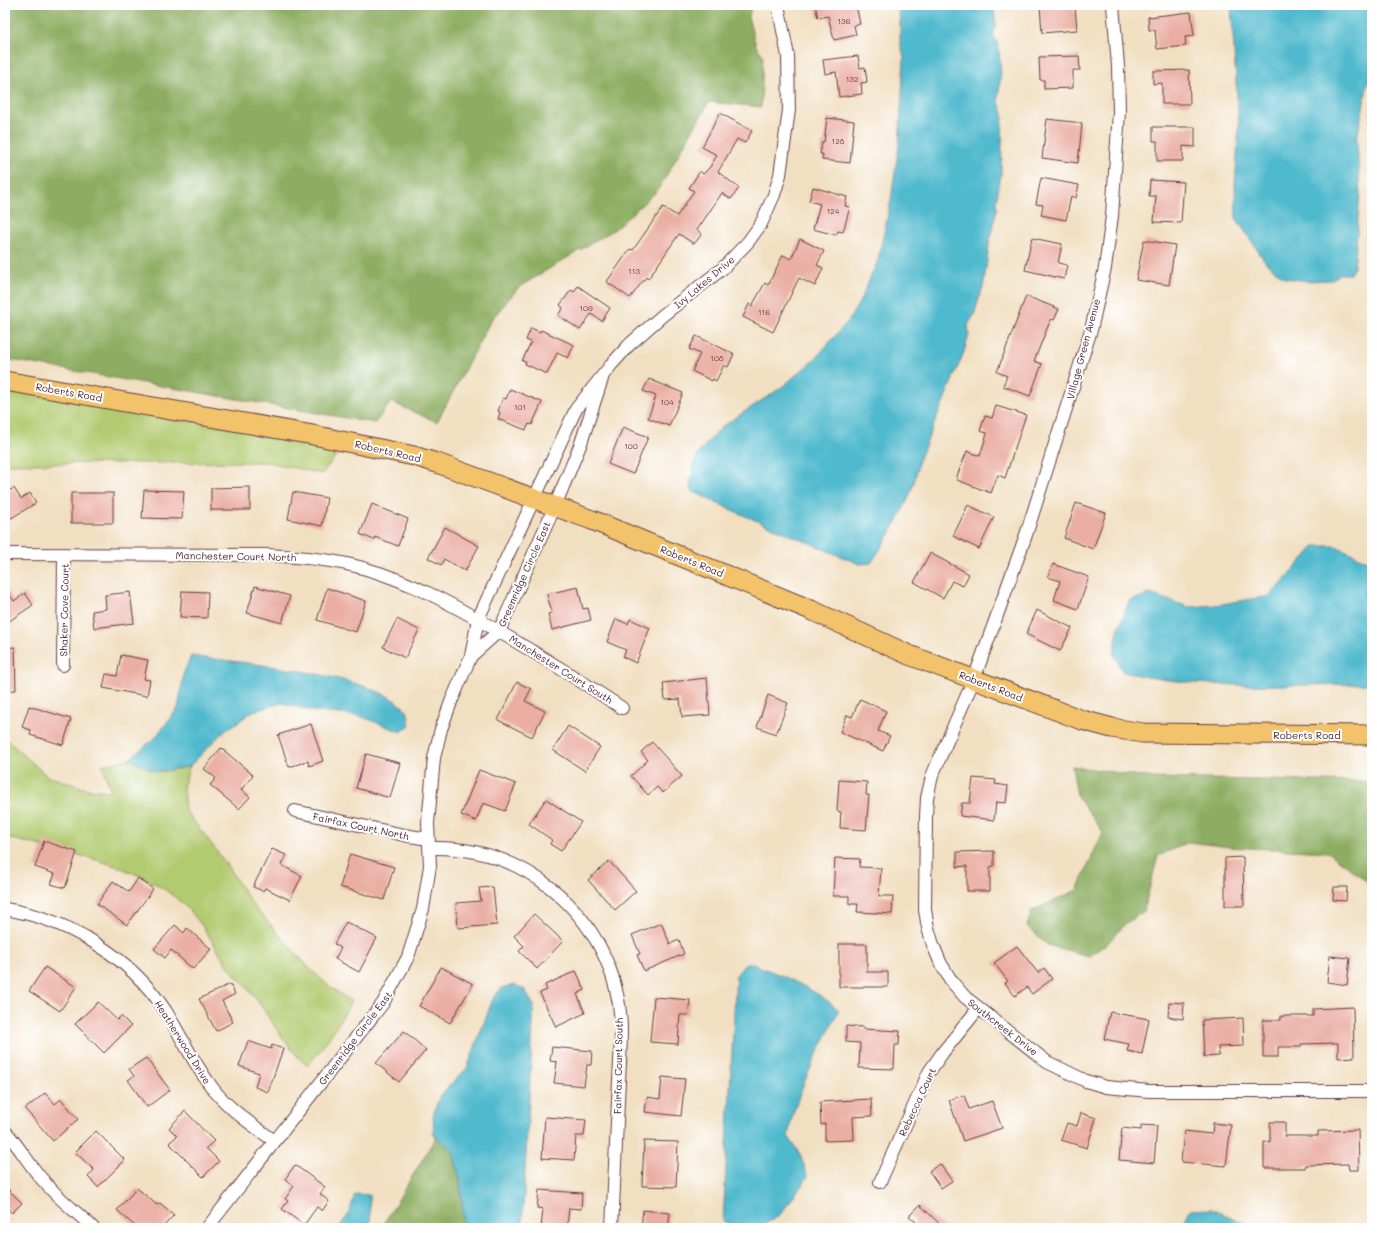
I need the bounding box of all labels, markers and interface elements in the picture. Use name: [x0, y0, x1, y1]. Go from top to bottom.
house number: 136: [837, 16, 851, 26]
house number: 132: [846, 74, 858, 84]
house number: 128: [832, 136, 845, 146]
house number: 124: [827, 206, 840, 216]
street label: Ivy Lakes Drive: [671, 252, 737, 312]
house number: 113: [628, 266, 640, 276]
street label: Village Green Avenue: [1063, 297, 1103, 401]
house number: 109: [579, 303, 593, 313]
house number: 116: [758, 307, 770, 317]
house number: 108: [710, 353, 724, 363]
street label: Roberts Road: [35, 379, 103, 405]
house number: 104: [660, 397, 674, 407]
house number: 101: [514, 402, 526, 412]
street label: Roberts Road: [354, 437, 422, 465]
house number: 100: [624, 441, 638, 451]
street label: Greenridge Circle East: [494, 519, 554, 629]
street label: Roberts Road: [658, 542, 726, 580]
street label: Manchester Court North: [176, 548, 297, 564]
street label: Shaker Cove Court: [56, 563, 72, 657]
street label: Manchester Court South: [507, 631, 616, 707]
street label: Roberts Road: [957, 667, 1025, 705]
street label: Roberts Road: [1273, 728, 1341, 742]
street label: Fairfax Court North: [312, 809, 411, 843]
street label: Greenridge Circle East: [315, 988, 395, 1088]
street label: Southcreek Drive: [965, 995, 1041, 1059]
street label: Heatherwood Drive: [152, 997, 214, 1087]
street label: Fairfax Court South: [610, 1017, 626, 1114]
street label: Rebecca Court: [895, 1065, 939, 1139]

